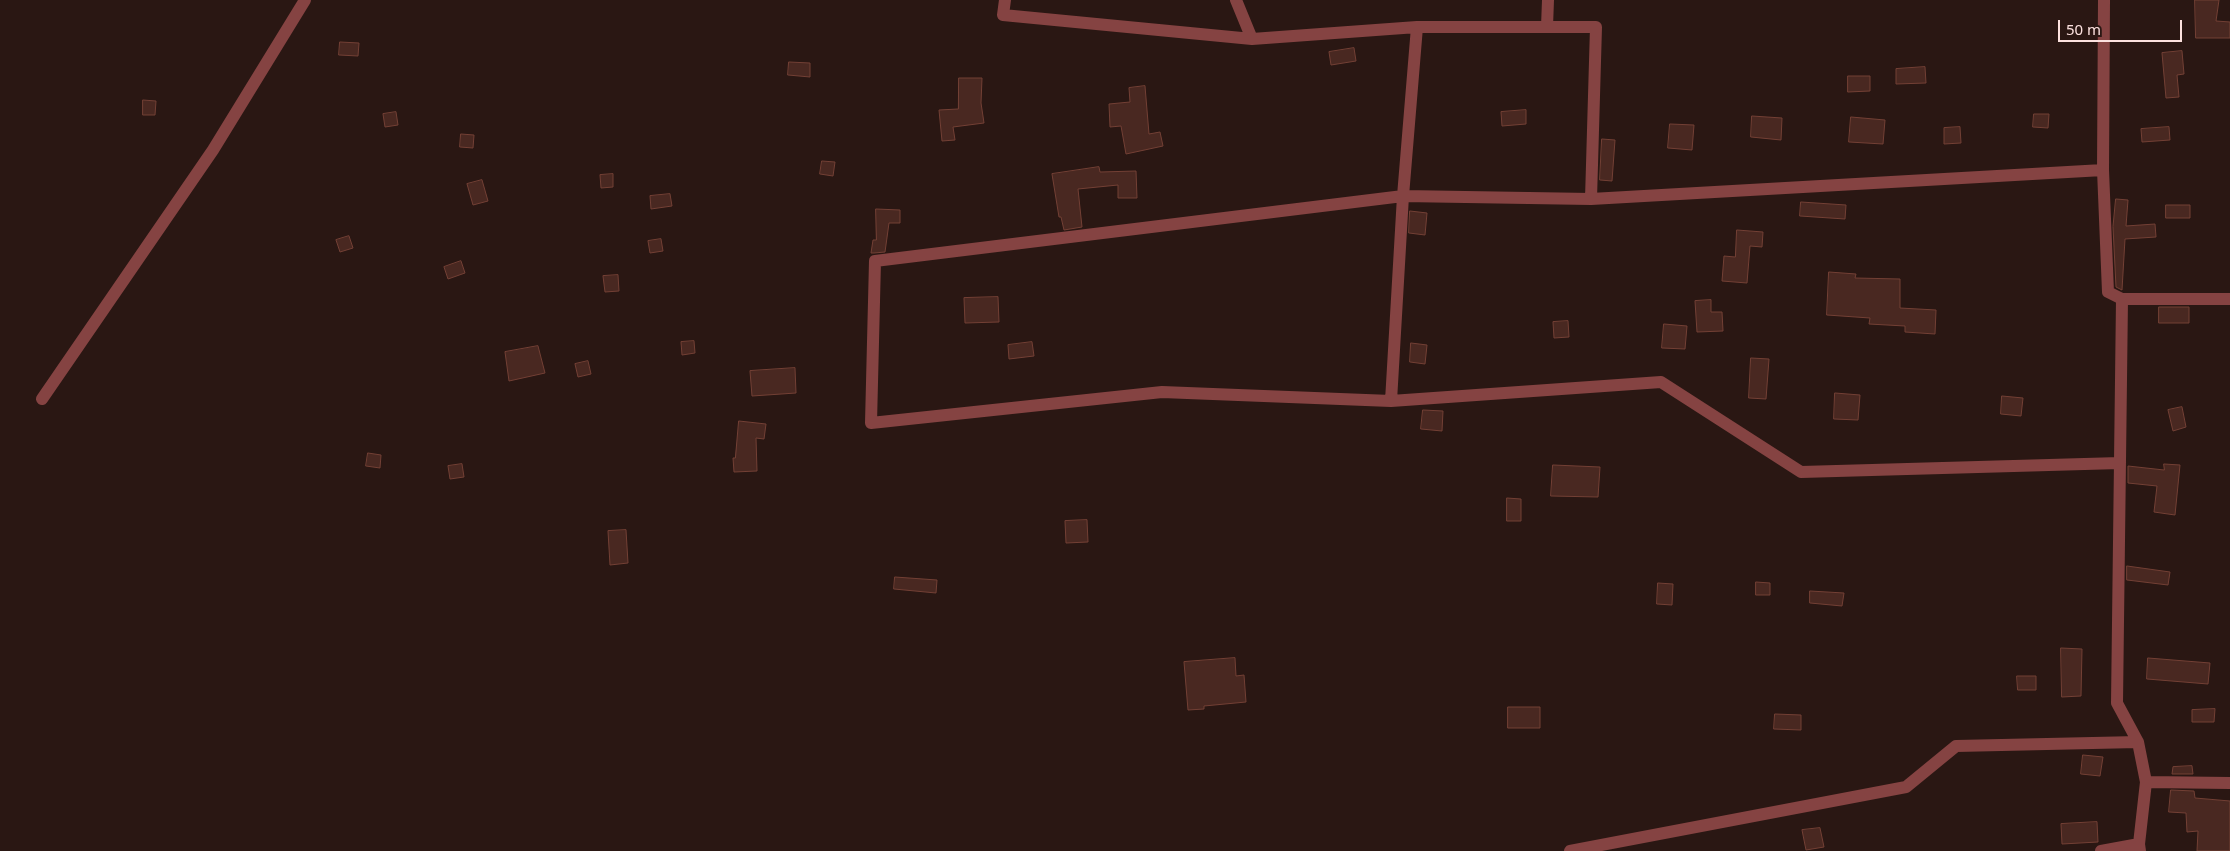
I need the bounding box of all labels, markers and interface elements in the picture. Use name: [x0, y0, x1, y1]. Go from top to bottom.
scale bar: [2060, 10, 2184, 42]
text: 50 m: [2066, 19, 2101, 39]

